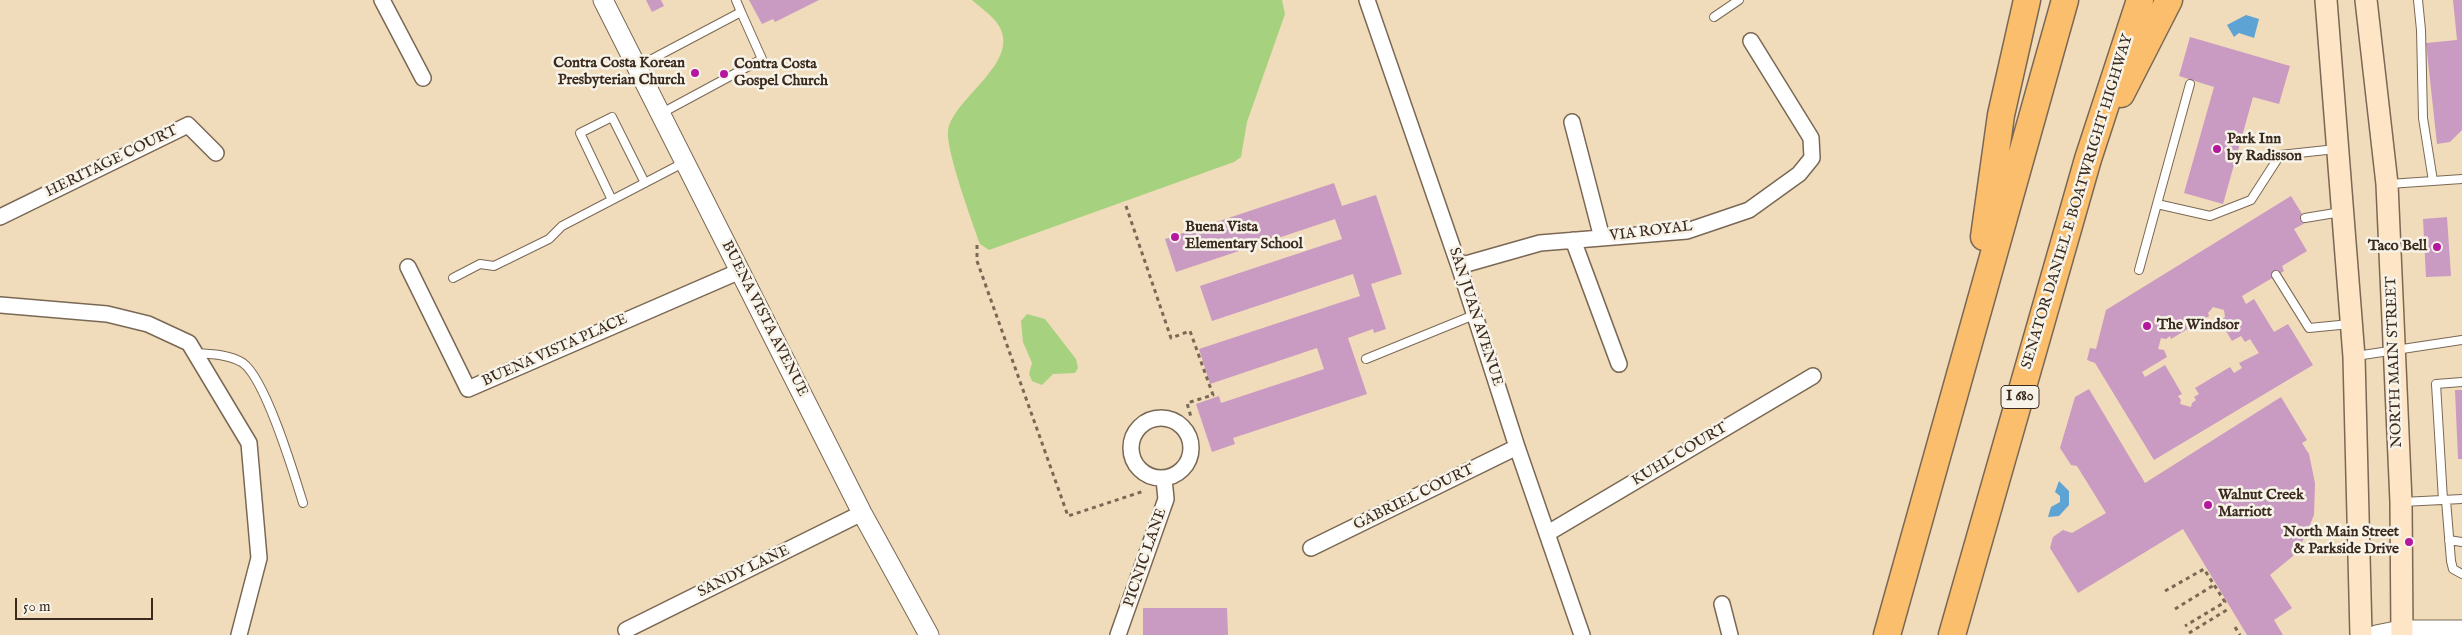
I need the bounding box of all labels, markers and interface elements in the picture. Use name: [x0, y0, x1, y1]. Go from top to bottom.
street label: SENATOR DANIEL E BOATWRIGHT HIGHWAY: [2018, 33, 2138, 371]
place label: Contra Costa Korean Presbyterian Church: [553, 55, 685, 90]
place label: Contra Costa Gospel Church: [734, 56, 828, 91]
marker: Contra Costa Korean Presbyterian Church: [689, 67, 701, 79]
marker: Contra Costa Gospel Church: [718, 68, 730, 80]
street label: HERITAGE COURT: [43, 122, 181, 202]
place label: Park Inn by Radisson: [2227, 131, 2302, 166]
marker: Park Inn by Radisson: [2211, 143, 2223, 155]
street label: VIA ROYAL: [1608, 218, 1694, 246]
place label: Buena Vista Elementary School: [1185, 219, 1303, 254]
marker: Buena Vista Elementary School: [1169, 231, 1181, 243]
street label: BUENA VISTA AVENUE: [717, 238, 811, 400]
place label: Taco Bell: [2368, 238, 2427, 256]
marker: Taco Bell: [2431, 241, 2443, 253]
street label: SAN JUAN AVENUE: [1444, 246, 1506, 388]
street label: NORTH MAIN STREET: [2383, 276, 2407, 448]
street label: BUENA VISTA PLACE: [480, 311, 630, 391]
place label: The Windsor: [2157, 317, 2239, 335]
marker: The Windsor: [2141, 320, 2153, 332]
road number: I 680: [2001, 386, 2039, 408]
street label: KUHL COURT: [1629, 420, 1731, 490]
street label: GABRIEL COURT: [1351, 461, 1477, 535]
place label: Walnut Creek Marriott: [2218, 487, 2304, 522]
marker: Walnut Creek Marriott: [2202, 499, 2214, 511]
street label: PICNIC LANE: [1121, 506, 1171, 610]
place label: North Main Street & Parkside Drive: [2283, 524, 2399, 559]
marker: North Main Street & Parkside Drive: [2403, 536, 2415, 548]
street label: SANDY LANE: [695, 542, 793, 602]
scale bar: [18, 588, 155, 620]
text: 50 m: [23, 597, 51, 616]

